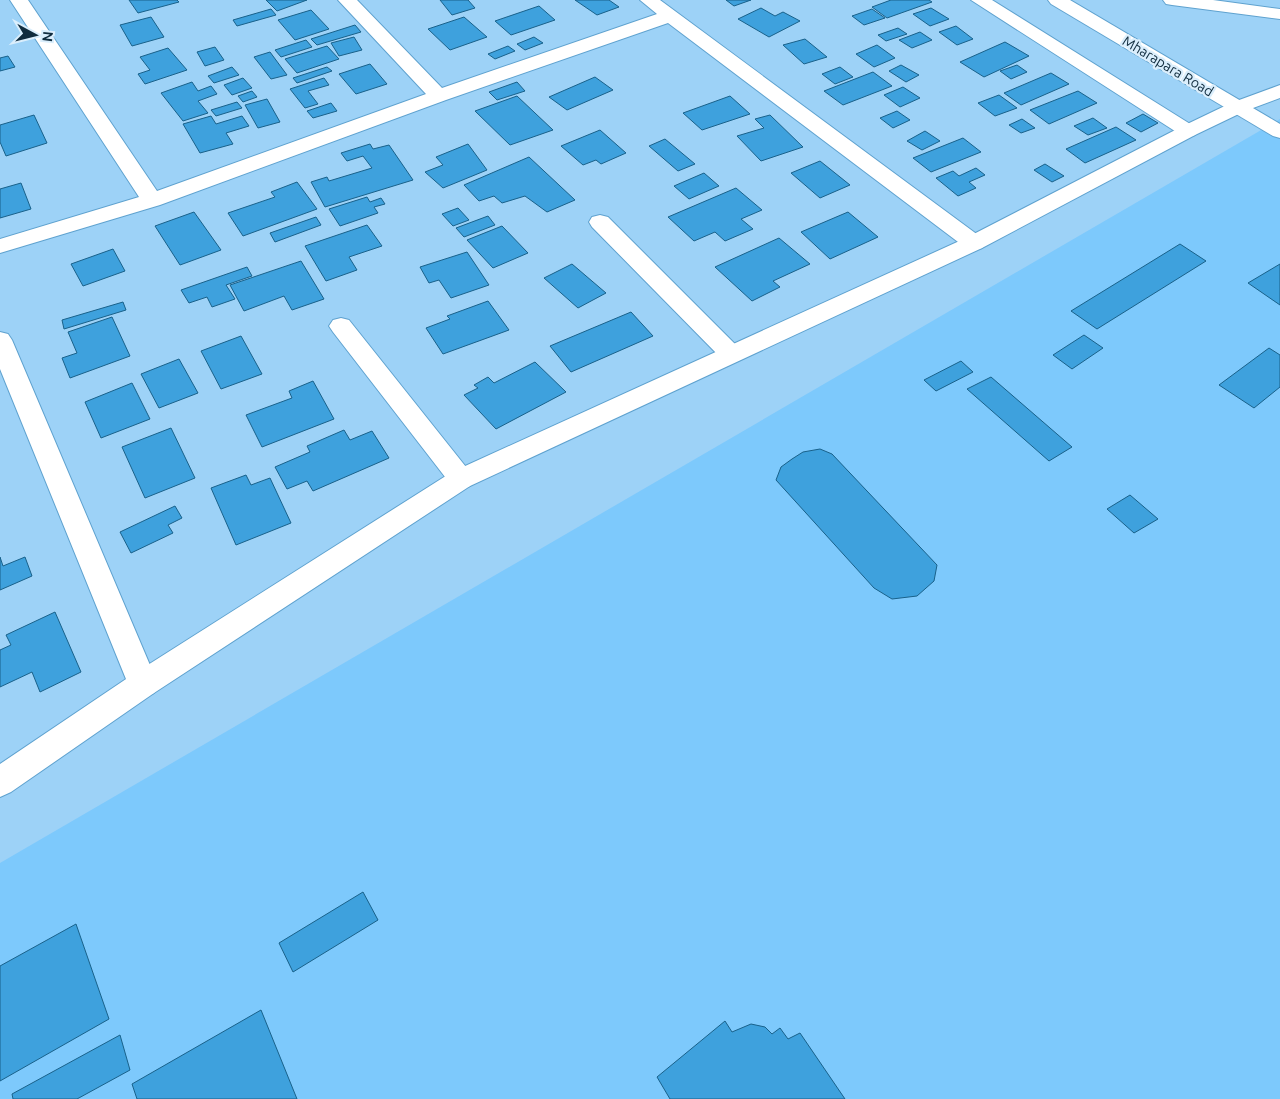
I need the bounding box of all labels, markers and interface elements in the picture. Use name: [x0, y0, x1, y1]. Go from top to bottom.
north arrow: [10, 10, 60, 60]
text: N: [39, 30, 56, 43]
street label: Mharapara Road: [1120, 33, 1216, 99]

